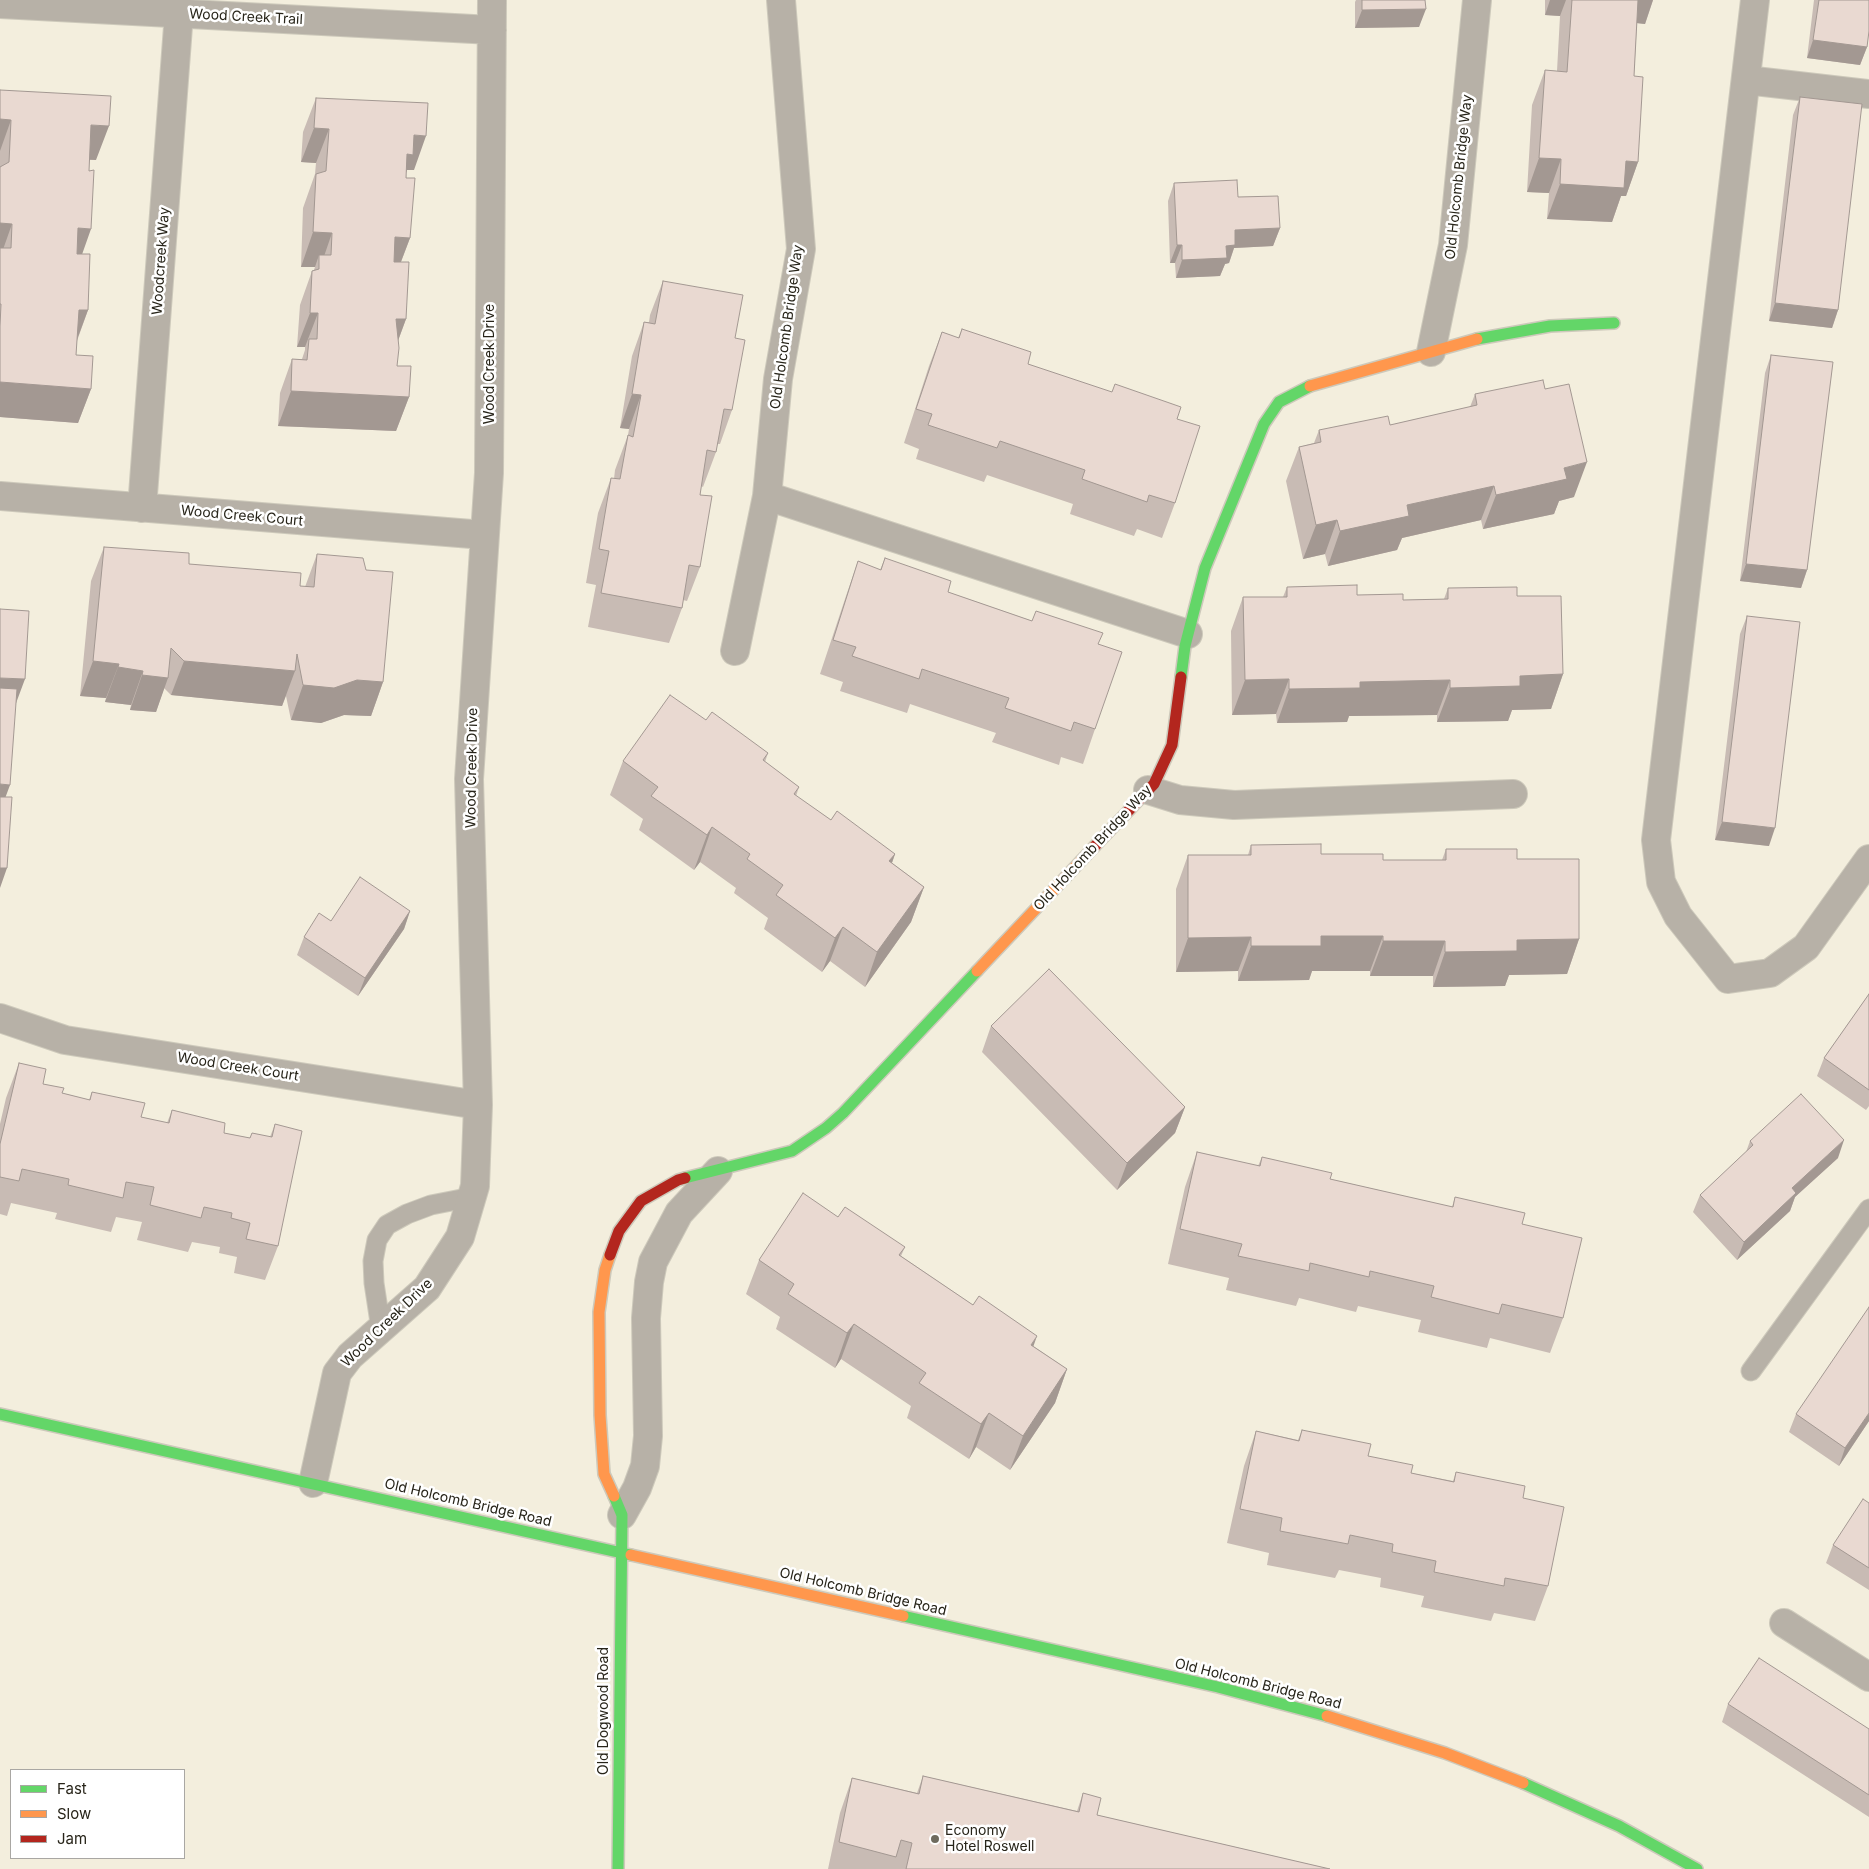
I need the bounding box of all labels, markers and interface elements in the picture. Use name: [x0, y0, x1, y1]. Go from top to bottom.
street label: Wood Creek Trail: [189, 6, 303, 28]
street label: Old Holcomb Bridge Way: [1442, 94, 1476, 260]
street label: Woodcreek Way: [149, 207, 173, 315]
street label: Old Holcomb Bridge Way: [767, 244, 807, 410]
street label: Wood Creek Drive: [482, 304, 498, 424]
street label: Wood Creek Court: [180, 502, 304, 530]
street label: Wood Creek Drive: [463, 708, 481, 828]
street label: Old Holcomb Bridge Way: [1030, 782, 1156, 914]
street label: Wood Creek Court: [176, 1049, 300, 1085]
street label: Wood Creek Drive: [338, 1275, 436, 1371]
street label: Old Holcomb Bridge Road: [383, 1476, 553, 1530]
street label: Old Holcomb Bridge Road: [778, 1565, 948, 1619]
street label: Old Dogwood Road: [596, 1647, 612, 1775]
street label: Old Holcomb Bridge Road: [1173, 1655, 1343, 1713]
legend: [10, 1769, 185, 1859]
text: Fast: [57, 1779, 87, 1798]
text: Slow: [57, 1804, 91, 1823]
place label: Economy Hotel Roswell: [945, 1823, 1034, 1855]
text: Jam: [57, 1829, 87, 1848]
marker: Economy Hotel Roswell: [929, 1833, 941, 1845]

